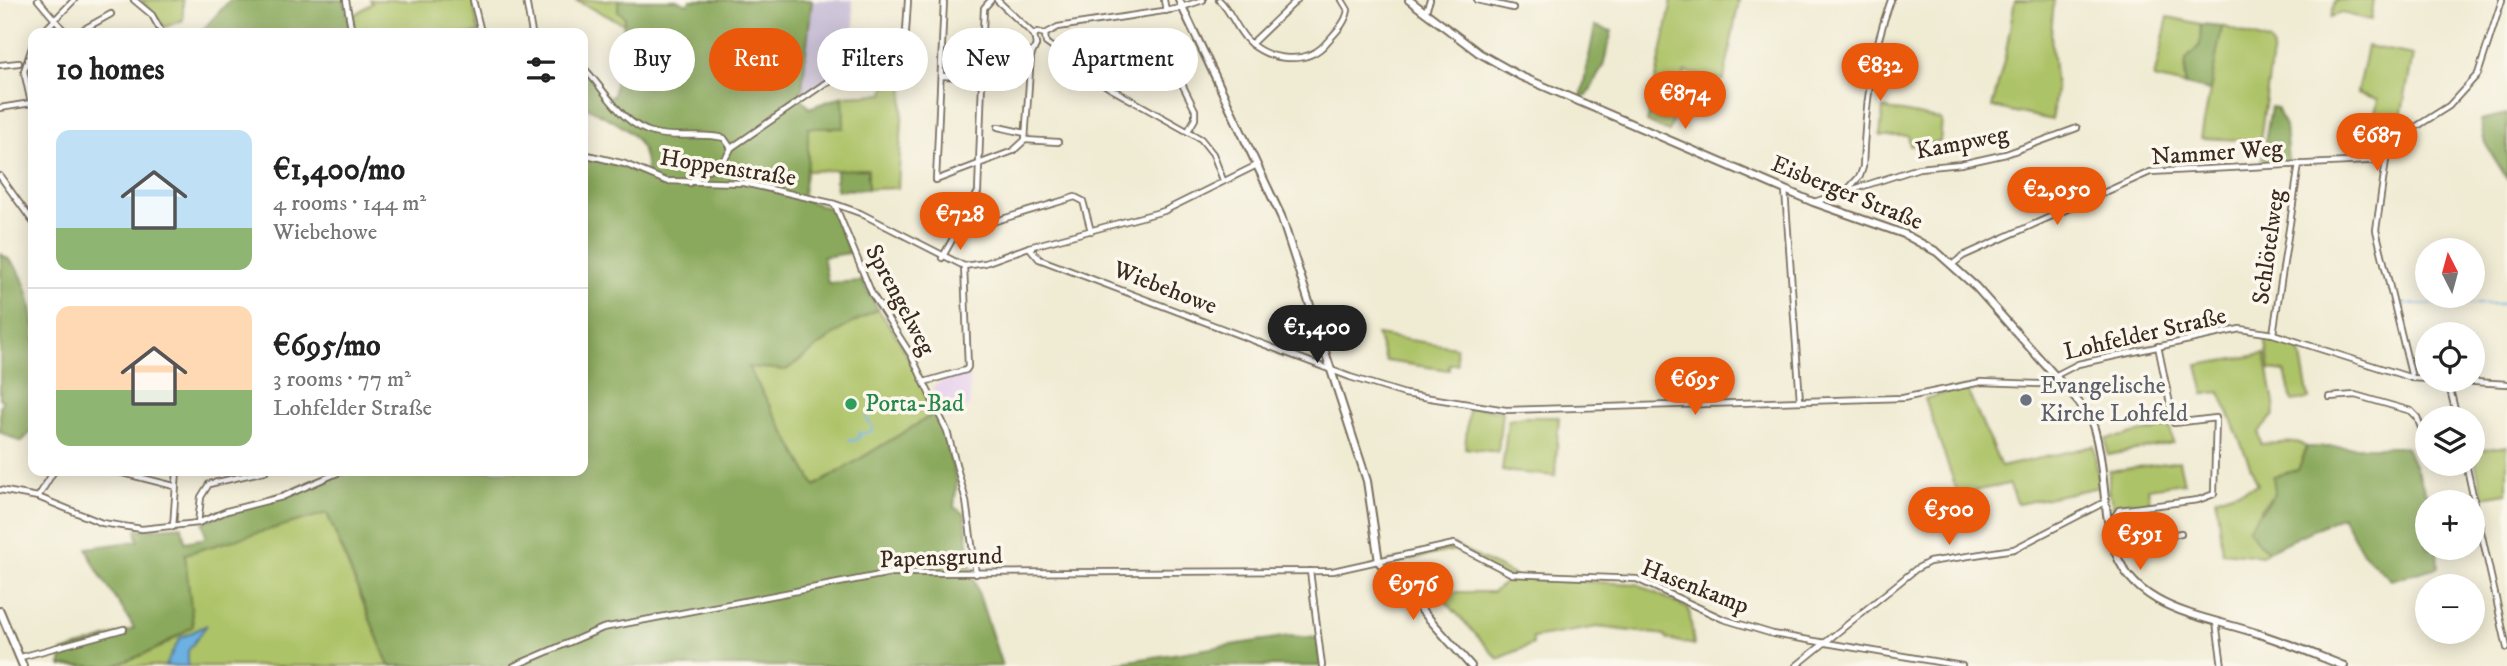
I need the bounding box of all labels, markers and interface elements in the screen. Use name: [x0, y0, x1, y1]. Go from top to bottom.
chip: Buy: [609, 28, 695, 91]
chip: Rent: [709, 28, 803, 91]
chip: Filters: [817, 28, 928, 91]
chip: New: [942, 28, 1034, 91]
chip: Apartment: [1048, 28, 1198, 91]
pin: €832: [1839, 43, 1921, 103]
icon: filters: [522, 51, 560, 89]
text: €832: [1858, 51, 1902, 80]
text: 10 homes: [56, 52, 165, 89]
pin: €874: [1644, 72, 1726, 131]
text: €874: [1660, 79, 1710, 108]
pin: €687: [2336, 114, 2418, 173]
street label: Kampweg: [1913, 119, 2011, 167]
text: €687: [2352, 121, 2402, 150]
street label: Nammer Weg: [2150, 133, 2284, 173]
street label: Hoppenstraße: [658, 142, 798, 194]
street label: Eisberger Straße: [1767, 149, 1927, 237]
text: €1,400/mo: [273, 152, 405, 189]
icon: home: [112, 158, 196, 242]
pin: €2,050: [2000, 168, 2114, 227]
text: €2,050: [2023, 175, 2091, 204]
street label: Schlötelweg: [2246, 187, 2292, 306]
text: 4 rooms · 144 m²: [273, 189, 426, 218]
pin: €728: [919, 192, 1001, 252]
text: €728: [936, 200, 984, 229]
text: Wiebehowe: [273, 218, 377, 247]
north arrow: [2415, 238, 2485, 308]
map controls: [2415, 238, 2485, 644]
street label: Sprengelweg: [858, 239, 942, 361]
street label: Wiebehowe: [1108, 254, 1221, 321]
street label: Lohfelder Straße: [2061, 301, 2229, 367]
pin: €1,400: [1260, 306, 1374, 365]
text: €1,400: [1284, 313, 1350, 342]
button: locate: [2415, 322, 2485, 392]
text: €695/mo: [273, 328, 381, 365]
icon: home: [112, 334, 196, 418]
pin: €695: [1654, 358, 1736, 417]
text: 3 rooms · 77 m²: [273, 365, 411, 394]
text: €695: [1671, 365, 1719, 394]
place label: Evangelische Kirche Lohfeld: [2040, 371, 2188, 429]
place label: Porta-Bad: [865, 389, 964, 419]
marker: Evangelische Kirche Lohfeld: [2018, 392, 2034, 408]
text: Lohfelder Straße: [273, 394, 432, 423]
marker: Porta-Bad: [843, 396, 859, 412]
button: layers: [2415, 406, 2485, 476]
pin: €500: [1908, 488, 1990, 547]
button: +: [2415, 490, 2485, 560]
text: €500: [1924, 495, 1974, 524]
pin: €591: [2099, 512, 2181, 572]
text: €591: [2118, 520, 2162, 549]
street label: Papensgrund: [879, 541, 1003, 575]
street label: Hasenkamp: [1637, 553, 1753, 621]
pin: €976: [1372, 562, 1454, 622]
text: €976: [1389, 570, 1437, 599]
button: −: [2415, 574, 2485, 644]

